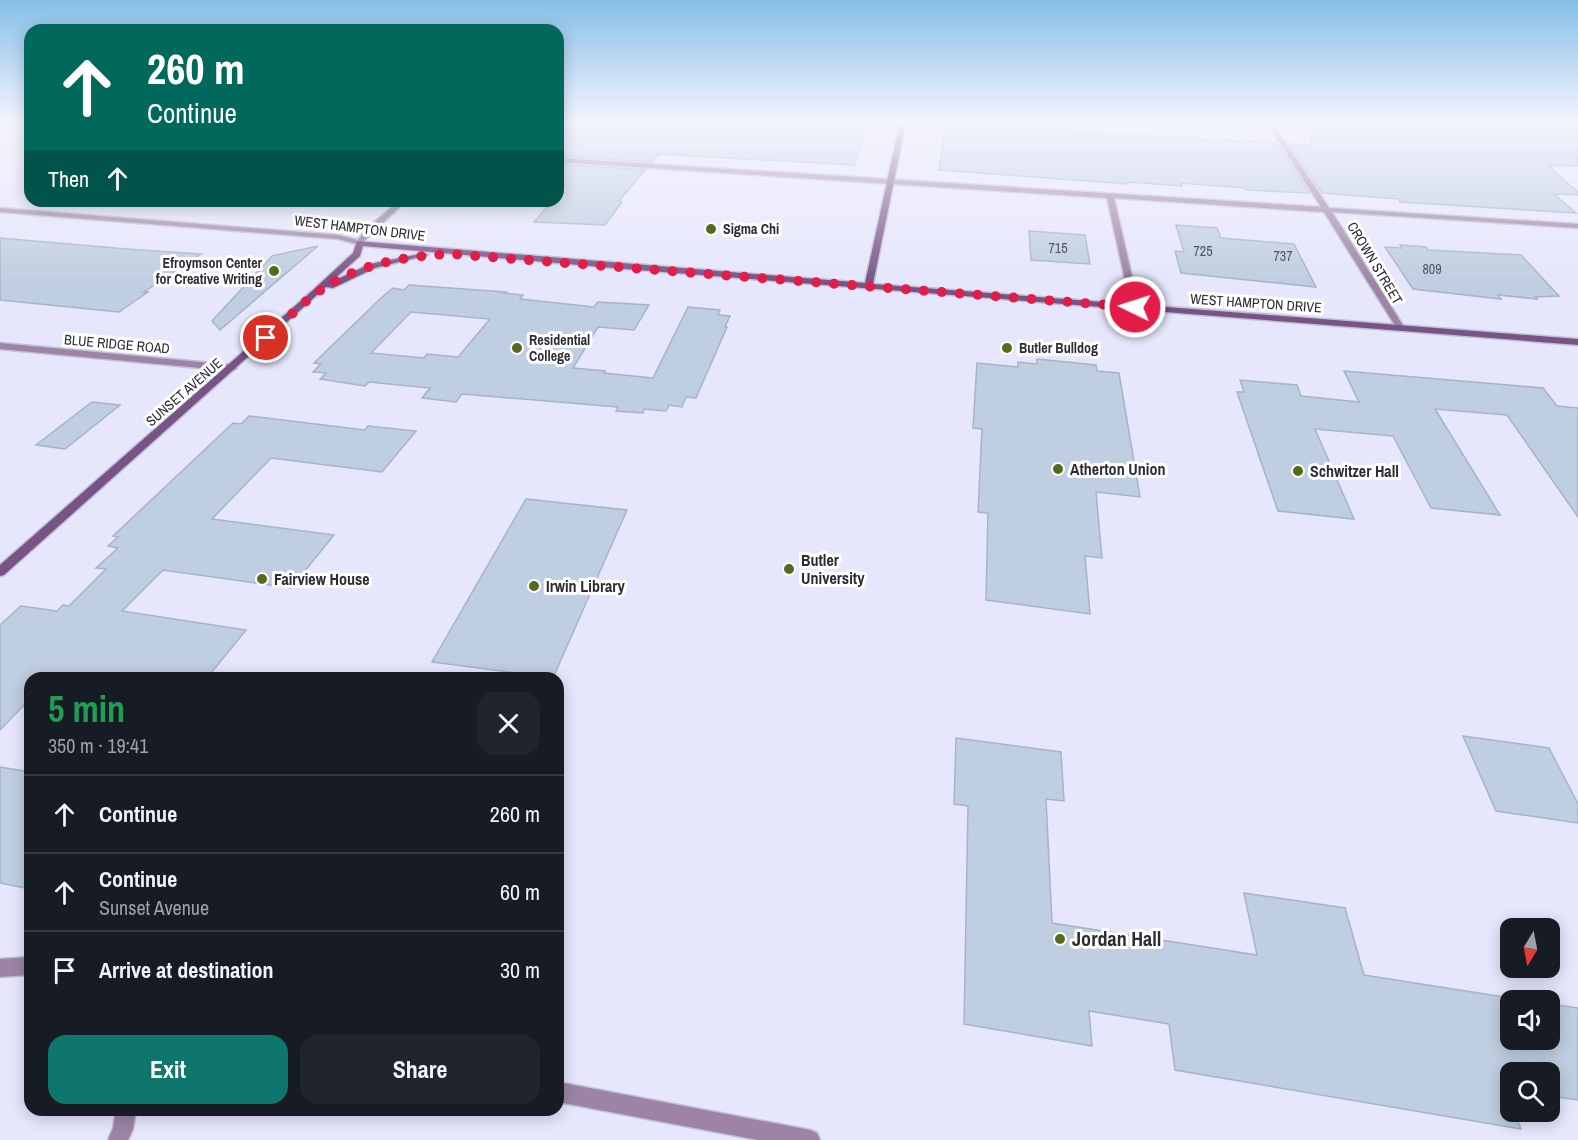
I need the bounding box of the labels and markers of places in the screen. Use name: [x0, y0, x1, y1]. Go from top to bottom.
place label: Sigma Chi: [723, 220, 779, 238]
marker: Sigma Chi: [704, 222, 718, 236]
place label: Efroymson Center for Creative Writing: [156, 254, 263, 288]
marker: Efroymson Center for Creative Writing: [267, 264, 281, 278]
pin: [240, 312, 291, 363]
place label: Residential College: [529, 331, 590, 365]
place label: Butler Bulldog: [1019, 339, 1098, 357]
marker: Residential College: [510, 341, 524, 355]
marker: Butler Bulldog: [1000, 341, 1014, 355]
place label: Atherton Union: [1070, 458, 1165, 480]
place label: Schwitzer Hall: [1310, 460, 1399, 482]
marker: Atherton Union: [1051, 462, 1065, 476]
marker: Schwitzer Hall: [1291, 464, 1305, 478]
place label: Butler University: [801, 549, 865, 589]
marker: Butler University: [782, 562, 796, 576]
place label: Fairview House: [274, 568, 370, 590]
marker: Fairview House: [255, 572, 269, 586]
place label: Irwin Library: [546, 575, 625, 597]
marker: Irwin Library: [527, 579, 541, 593]
place label: Jordan Hall: [1072, 925, 1161, 952]
marker: Jordan Hall: [1053, 932, 1067, 946]

